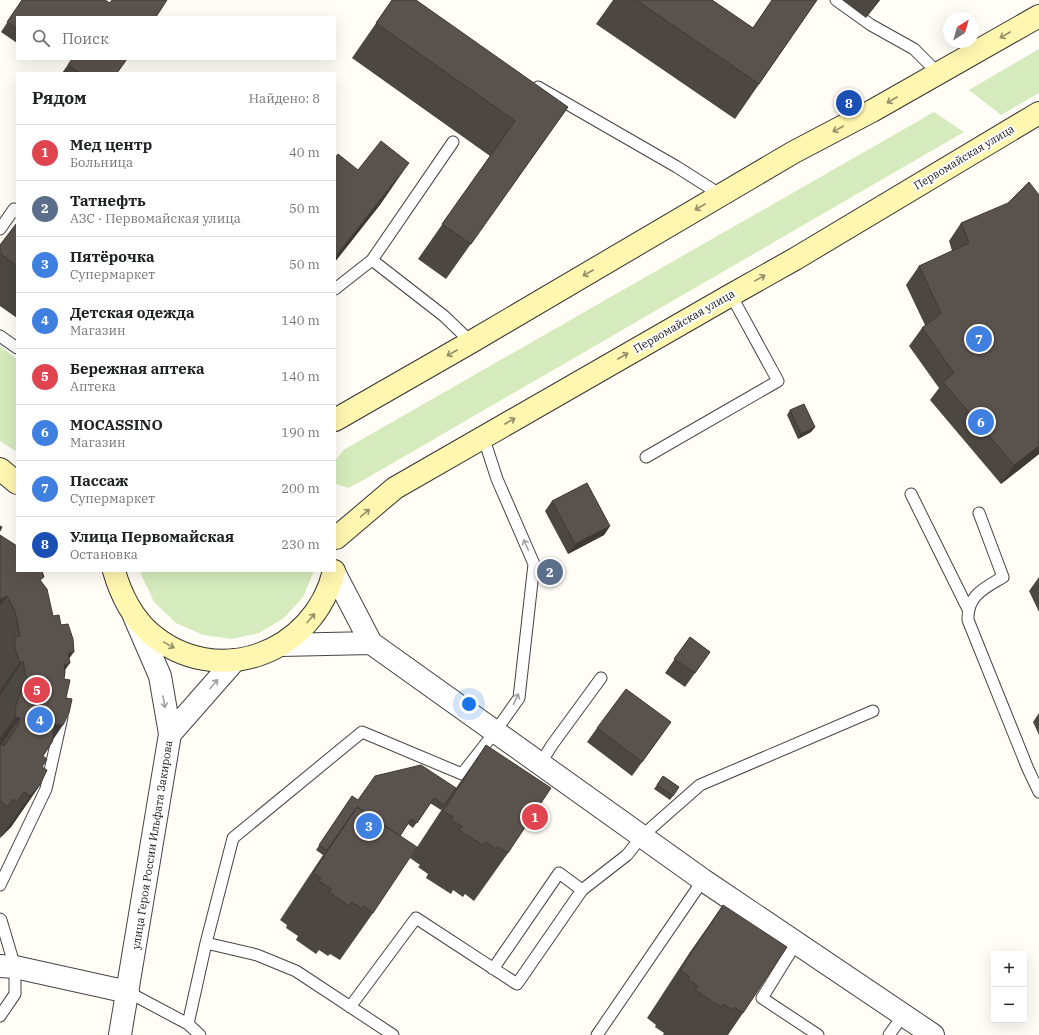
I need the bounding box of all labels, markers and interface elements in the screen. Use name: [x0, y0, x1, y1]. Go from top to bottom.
north arrow: [943, 12, 979, 48]
search box: [16, 16, 336, 60]
icon: search: [30, 27, 52, 49]
text: Поиск: [62, 29, 109, 48]
one-way arrow: [999, 32, 1011, 39]
text: Рядом: [32, 87, 87, 109]
pin: 8: [836, 88, 862, 118]
text: Найдено: 8: [249, 90, 320, 107]
one-way arrow: [886, 96, 898, 104]
street label: Первомайская улица: [911, 121, 1017, 193]
one-way arrow: [832, 126, 844, 133]
text: Мед центр: [70, 135, 152, 154]
text: 1: [41, 144, 49, 161]
text: 40 m: [289, 144, 320, 161]
text: Больница: [70, 154, 133, 171]
text: Татнефть: [70, 191, 146, 210]
text: 2: [41, 200, 49, 217]
text: 50 m: [289, 200, 320, 217]
one-way arrow: [694, 204, 706, 212]
text: АЗС · Первомайская улица: [70, 210, 241, 227]
text: Пятёрочка: [70, 247, 155, 266]
text: 3: [41, 256, 49, 273]
text: 50 m: [289, 256, 320, 273]
text: Супермаркет: [70, 266, 155, 283]
one-way arrow: [582, 270, 594, 278]
one-way arrow: [754, 274, 766, 282]
street label: Первомайская улица: [631, 286, 737, 356]
text: Детская одежда: [70, 303, 195, 322]
text: 4: [41, 312, 49, 329]
text: 140 m: [281, 312, 320, 329]
text: Магазин: [70, 322, 126, 339]
pin: 7: [966, 324, 992, 354]
one-way arrow: [446, 350, 458, 358]
one-way arrow: [617, 352, 629, 360]
text: Бережная аптека: [70, 359, 205, 378]
text: 5: [41, 368, 49, 385]
text: 140 m: [281, 368, 320, 385]
text: Аптека: [70, 378, 116, 395]
pin: 6: [968, 407, 994, 437]
text: MOCASSINO: [70, 415, 163, 434]
one-way arrow: [504, 417, 516, 425]
text: 6: [41, 424, 49, 441]
text: 190 m: [281, 424, 320, 441]
text: Магазин: [70, 434, 126, 451]
text: Пассаж: [70, 471, 128, 490]
text: 7: [41, 480, 49, 497]
text: 200 m: [281, 480, 320, 497]
text: Супермаркет: [70, 490, 155, 507]
one-way arrow: [360, 508, 371, 517]
text: Улица Первомайская: [70, 527, 234, 546]
text: 8: [41, 536, 49, 553]
text: 230 m: [281, 536, 320, 553]
one-way arrow: [521, 539, 529, 551]
text: Остановка: [70, 546, 138, 563]
pin: 2: [537, 557, 563, 587]
one-way arrow: [306, 613, 315, 624]
one-way arrow: [163, 642, 175, 650]
pin: 5: [24, 675, 50, 705]
one-way arrow: [209, 679, 219, 689]
your location: [459, 694, 479, 714]
one-way arrow: [513, 694, 521, 706]
one-way arrow: [160, 695, 168, 708]
pin: 4: [27, 705, 53, 735]
street label: улица Героя России Ильфата Закирова: [129, 739, 175, 951]
pin: 1: [522, 802, 548, 832]
pin: 3: [356, 811, 382, 841]
map controls: [991, 951, 1027, 1023]
button: +: [991, 951, 1027, 987]
button: −: [991, 987, 1027, 1023]

